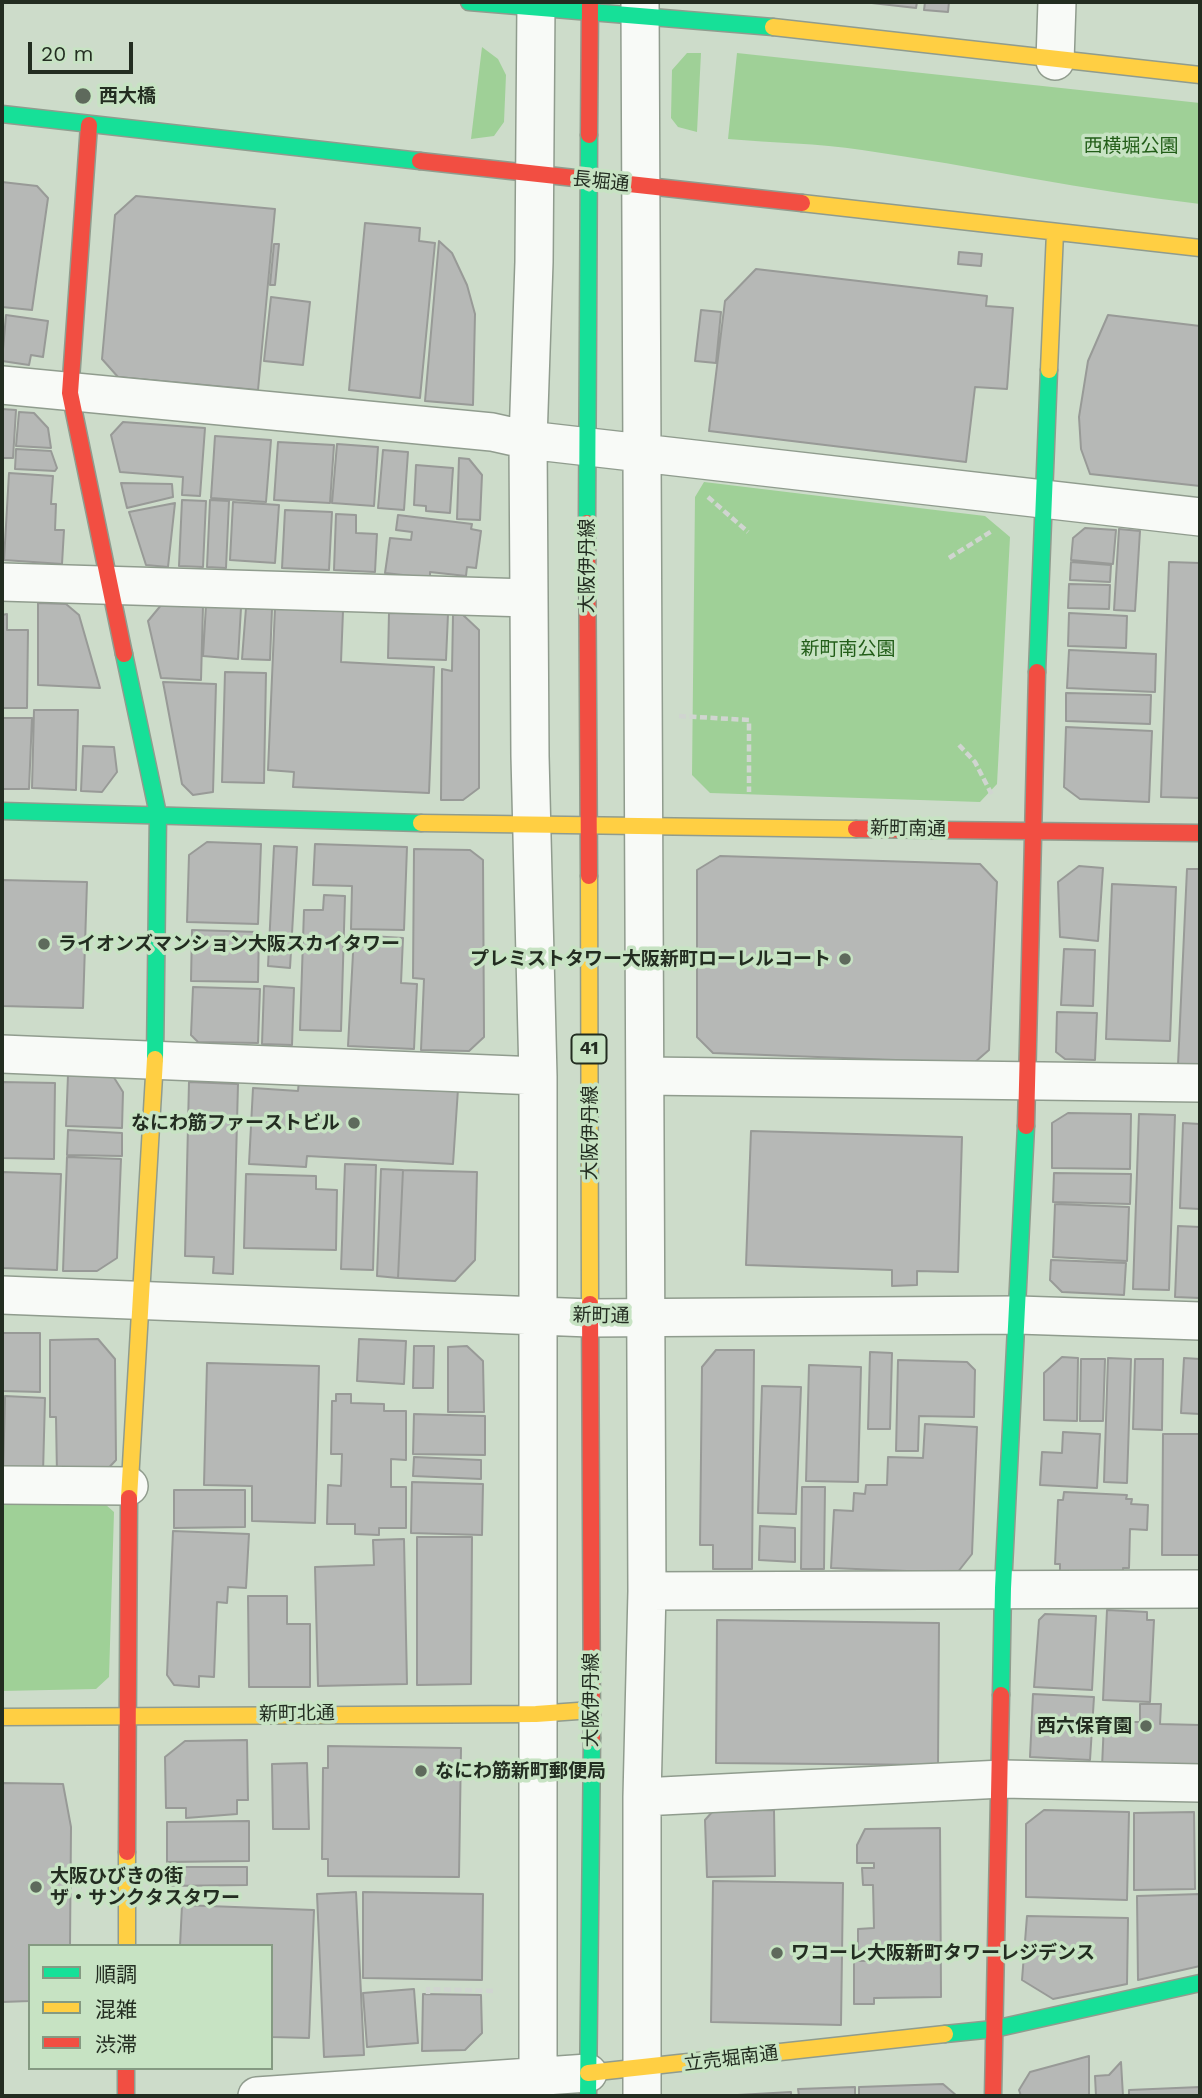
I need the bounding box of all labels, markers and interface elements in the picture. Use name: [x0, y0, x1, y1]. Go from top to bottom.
scale bar: [32, 28, 136, 72]
text: 20 m: [41, 41, 93, 66]
place label: 西大橋: [99, 85, 156, 107]
marker: 西大橋: [73, 86, 93, 106]
park label: 西横堀公園: [1084, 135, 1178, 157]
street label: 長堀通: [571, 168, 631, 196]
street label: 大阪伊丹線: [576, 519, 598, 613]
park label: 新町南公園: [801, 638, 895, 660]
street label: 新町南通: [870, 817, 946, 841]
place label: ライオンズマンション大阪スカイタワー: [58, 933, 400, 955]
marker: ライオンズマンション大阪スカイタワー: [36, 936, 52, 952]
place label: プレミストタワー大阪新町ローレルコート: [470, 948, 831, 970]
marker: プレミストタワー大阪新町ローレルコート: [837, 951, 853, 967]
road number: 41: [572, 1034, 606, 1064]
street label: 大阪伊丹線: [579, 1086, 601, 1180]
place label: なにわ筋ファーストビル: [131, 1112, 340, 1134]
marker: なにわ筋ファーストビル: [346, 1115, 362, 1131]
street label: 新町通: [572, 1304, 630, 1328]
street label: 大阪伊丹線: [580, 1653, 602, 1747]
street label: 新町北通: [259, 1702, 335, 1726]
place label: 西六保育園: [1037, 1715, 1132, 1737]
marker: 西六保育園: [1138, 1718, 1154, 1734]
place label: なにわ筋新町郵便局: [435, 1760, 606, 1782]
marker: なにわ筋新町郵便局: [413, 1763, 429, 1779]
place label: 大阪ひびきの街 ザ・サンクタスタワー: [50, 1865, 240, 1909]
marker: 大阪ひびきの街 ザ・サンクタスタワー: [28, 1879, 44, 1895]
place label: ワコーレ大阪新町タワーレジデンス: [791, 1942, 1095, 1964]
legend: [28, 1944, 273, 2070]
marker: ワコーレ大阪新町タワーレジデンス: [769, 1945, 785, 1961]
text: 順調: [95, 1962, 137, 1987]
text: 混雑: [95, 1997, 137, 2022]
text: 渋滞: [95, 2032, 137, 2057]
street label: 立売堀南通: [682, 2042, 780, 2076]

